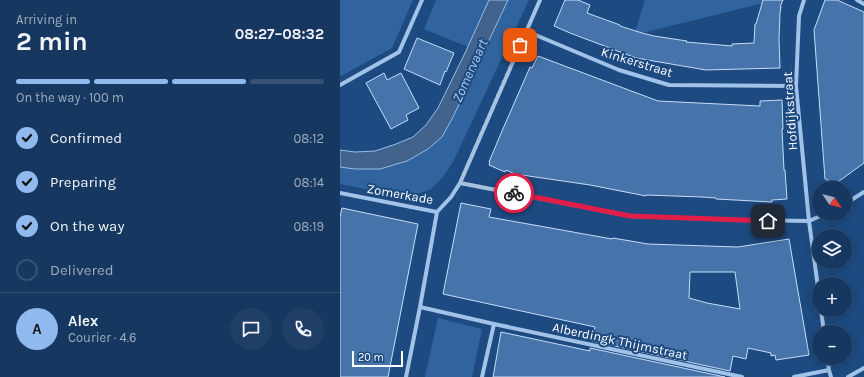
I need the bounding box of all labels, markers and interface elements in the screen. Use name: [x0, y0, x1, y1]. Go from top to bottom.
text: Arriving in: [16, 12, 77, 27]
text: 08:27–08:32: [235, 25, 324, 43]
text: 2 min: [16, 26, 88, 57]
pin: [503, 28, 537, 62]
icon: bag: [509, 34, 531, 56]
water label: Zomervaart: [449, 37, 492, 105]
street label: Kinkerstraat: [599, 44, 675, 80]
street label: Hofdijkstraat: [780, 71, 800, 151]
text: On the way · 100 m: [16, 90, 124, 105]
icon: check: [16, 127, 38, 149]
text: Confirmed: [50, 129, 122, 147]
text: 08:12: [293, 131, 324, 146]
icon: check: [16, 171, 38, 193]
text: Preparing: [50, 173, 116, 191]
courier: [494, 173, 534, 213]
text: 08:14: [294, 175, 324, 190]
street label: Zomerkade: [366, 181, 435, 207]
north arrow: [812, 181, 852, 221]
map controls: [812, 181, 852, 365]
icon: bike: [503, 182, 525, 204]
pin: [751, 204, 785, 238]
icon: home: [757, 210, 779, 232]
icon: check: [16, 215, 38, 237]
text: On the way: [50, 217, 124, 235]
text: 08:19: [293, 219, 324, 234]
button: layers: [812, 229, 852, 269]
text: Delivered: [50, 261, 114, 279]
button: +: [812, 277, 852, 317]
button: chat: [230, 308, 272, 350]
button: phone: [282, 308, 324, 350]
text: Alex: [68, 312, 98, 330]
street label: Alberdingk Thijmstraat: [551, 319, 689, 363]
text: A: [32, 320, 42, 338]
button: −: [812, 325, 852, 365]
text: Courier · 4.6: [68, 330, 136, 345]
scale bar: [352, 349, 403, 368]
text: 20 m: [358, 351, 384, 364]

